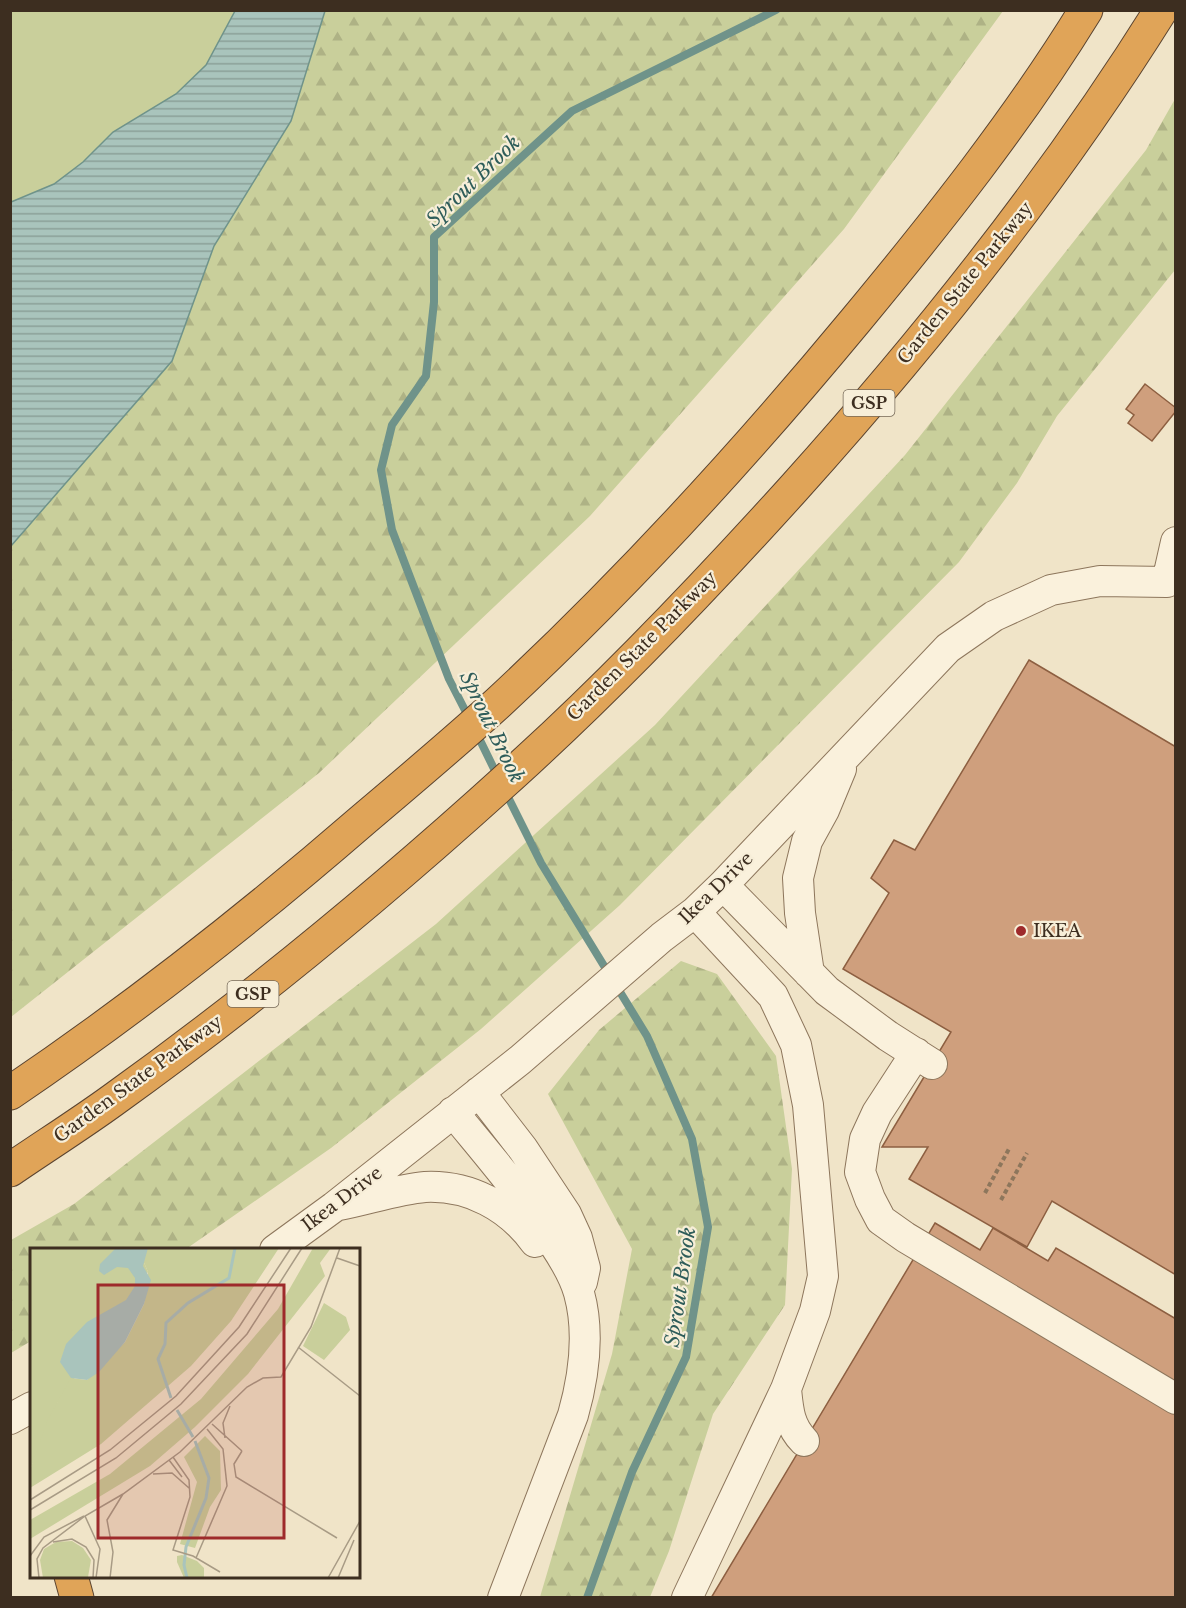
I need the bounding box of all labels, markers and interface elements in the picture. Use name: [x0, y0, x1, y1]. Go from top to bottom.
water label: Sprout Brook: [421, 130, 525, 232]
street label: Garden State Parkway: [893, 197, 1038, 369]
road number: GSP: [844, 390, 894, 416]
street label: Garden State Parkway: [563, 566, 722, 725]
water label: Sprout Brook: [455, 667, 529, 787]
street label: Ikea Drive: [674, 847, 758, 929]
place label: IKEA: [1033, 920, 1083, 942]
marker: IKEA: [1014, 924, 1028, 938]
road number: GSP: [228, 981, 278, 1007]
street label: Garden State Parkway: [50, 1010, 227, 1147]
street label: Ikea Drive: [298, 1162, 386, 1236]
water label: Sprout Brook: [660, 1225, 700, 1349]
inset map: [30, 1248, 360, 1578]

